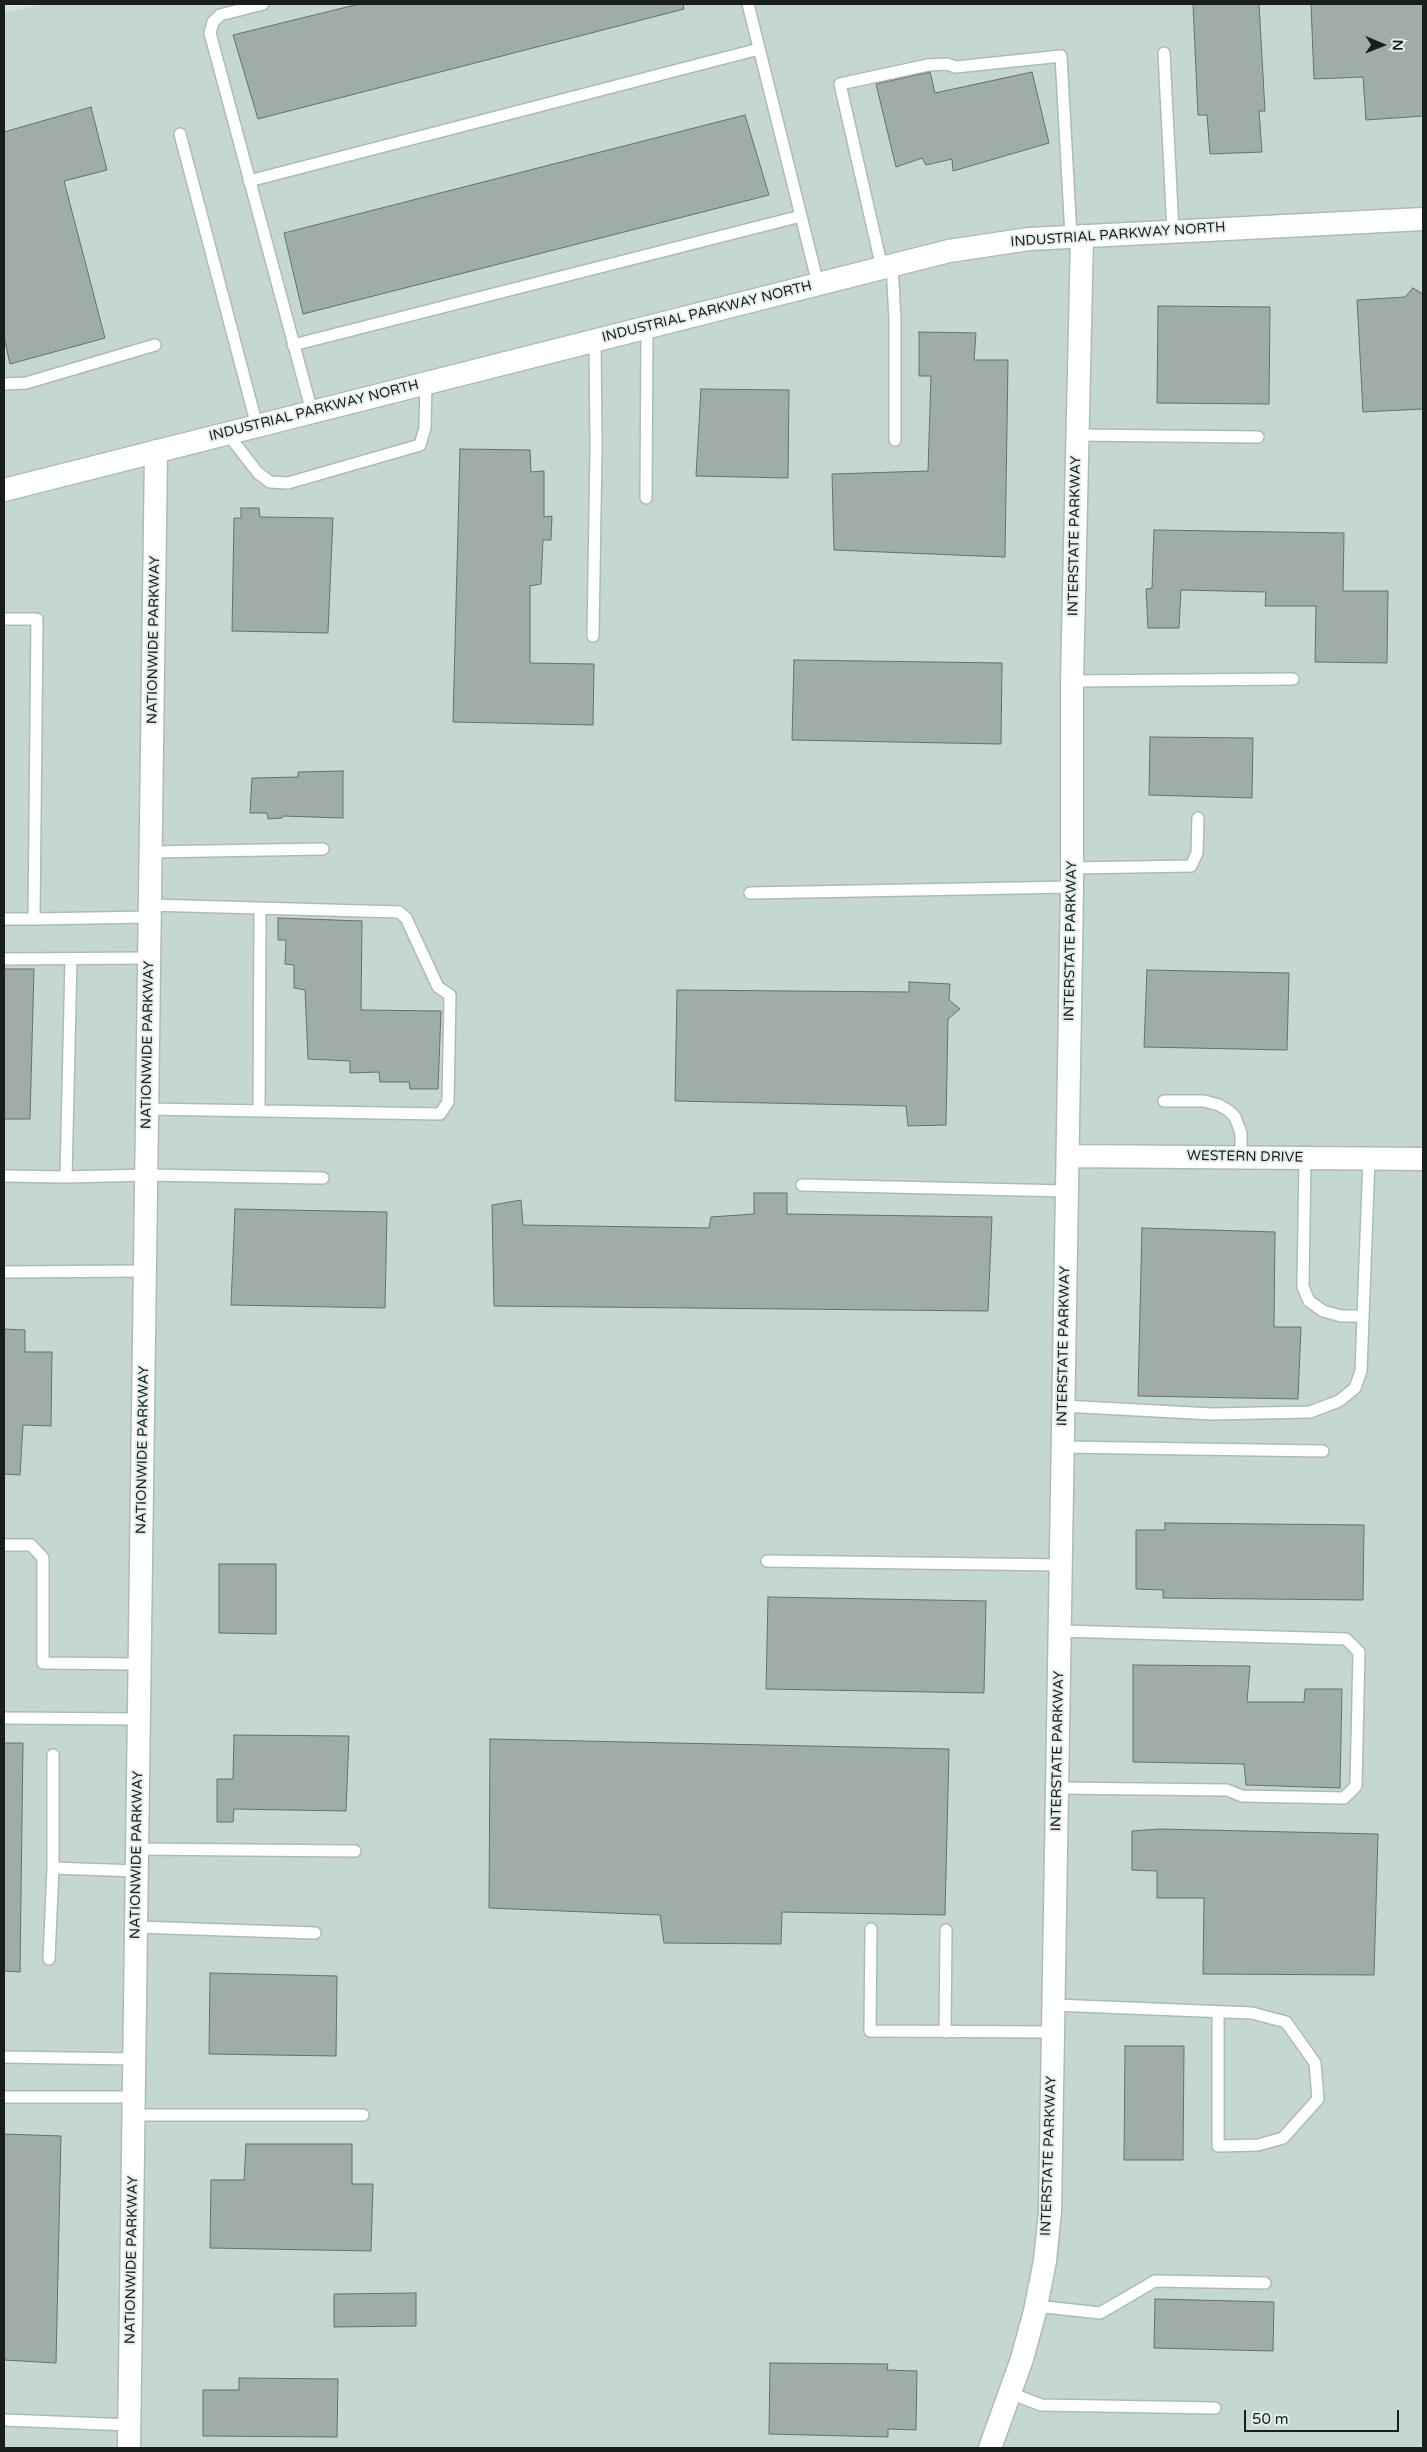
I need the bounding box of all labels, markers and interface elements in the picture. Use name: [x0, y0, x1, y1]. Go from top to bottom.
north arrow: [1357, 20, 1407, 70]
text: N: [1389, 39, 1406, 51]
street label: INDUSTRIAL PARKWAY NORTH: [1010, 219, 1226, 251]
street label: INDUSTRIAL PARKWAY NORTH: [600, 278, 814, 346]
street label: INDUSTRIAL PARKWAY NORTH: [207, 377, 421, 445]
street label: INTERSTATE PARKWAY: [1065, 456, 1085, 616]
street label: NATIONWIDE PARKWAY: [144, 556, 164, 724]
street label: INTERSTATE PARKWAY: [1061, 861, 1081, 1021]
street label: NATIONWIDE PARKWAY: [138, 961, 158, 1129]
street label: WESTERN DRIVE: [1187, 1148, 1303, 1166]
street label: INTERSTATE PARKWAY: [1054, 1266, 1074, 1426]
street label: NATIONWIDE PARKWAY: [133, 1366, 153, 1534]
street label: INTERSTATE PARKWAY: [1048, 1671, 1068, 1831]
street label: NATIONWIDE PARKWAY: [127, 1771, 147, 1939]
street label: INTERSTATE PARKWAY: [1038, 2076, 1060, 2236]
street label: NATIONWIDE PARKWAY: [122, 2176, 142, 2344]
scale bar: [1247, 2400, 1402, 2432]
text: 50 m: [1252, 2410, 1289, 2428]

